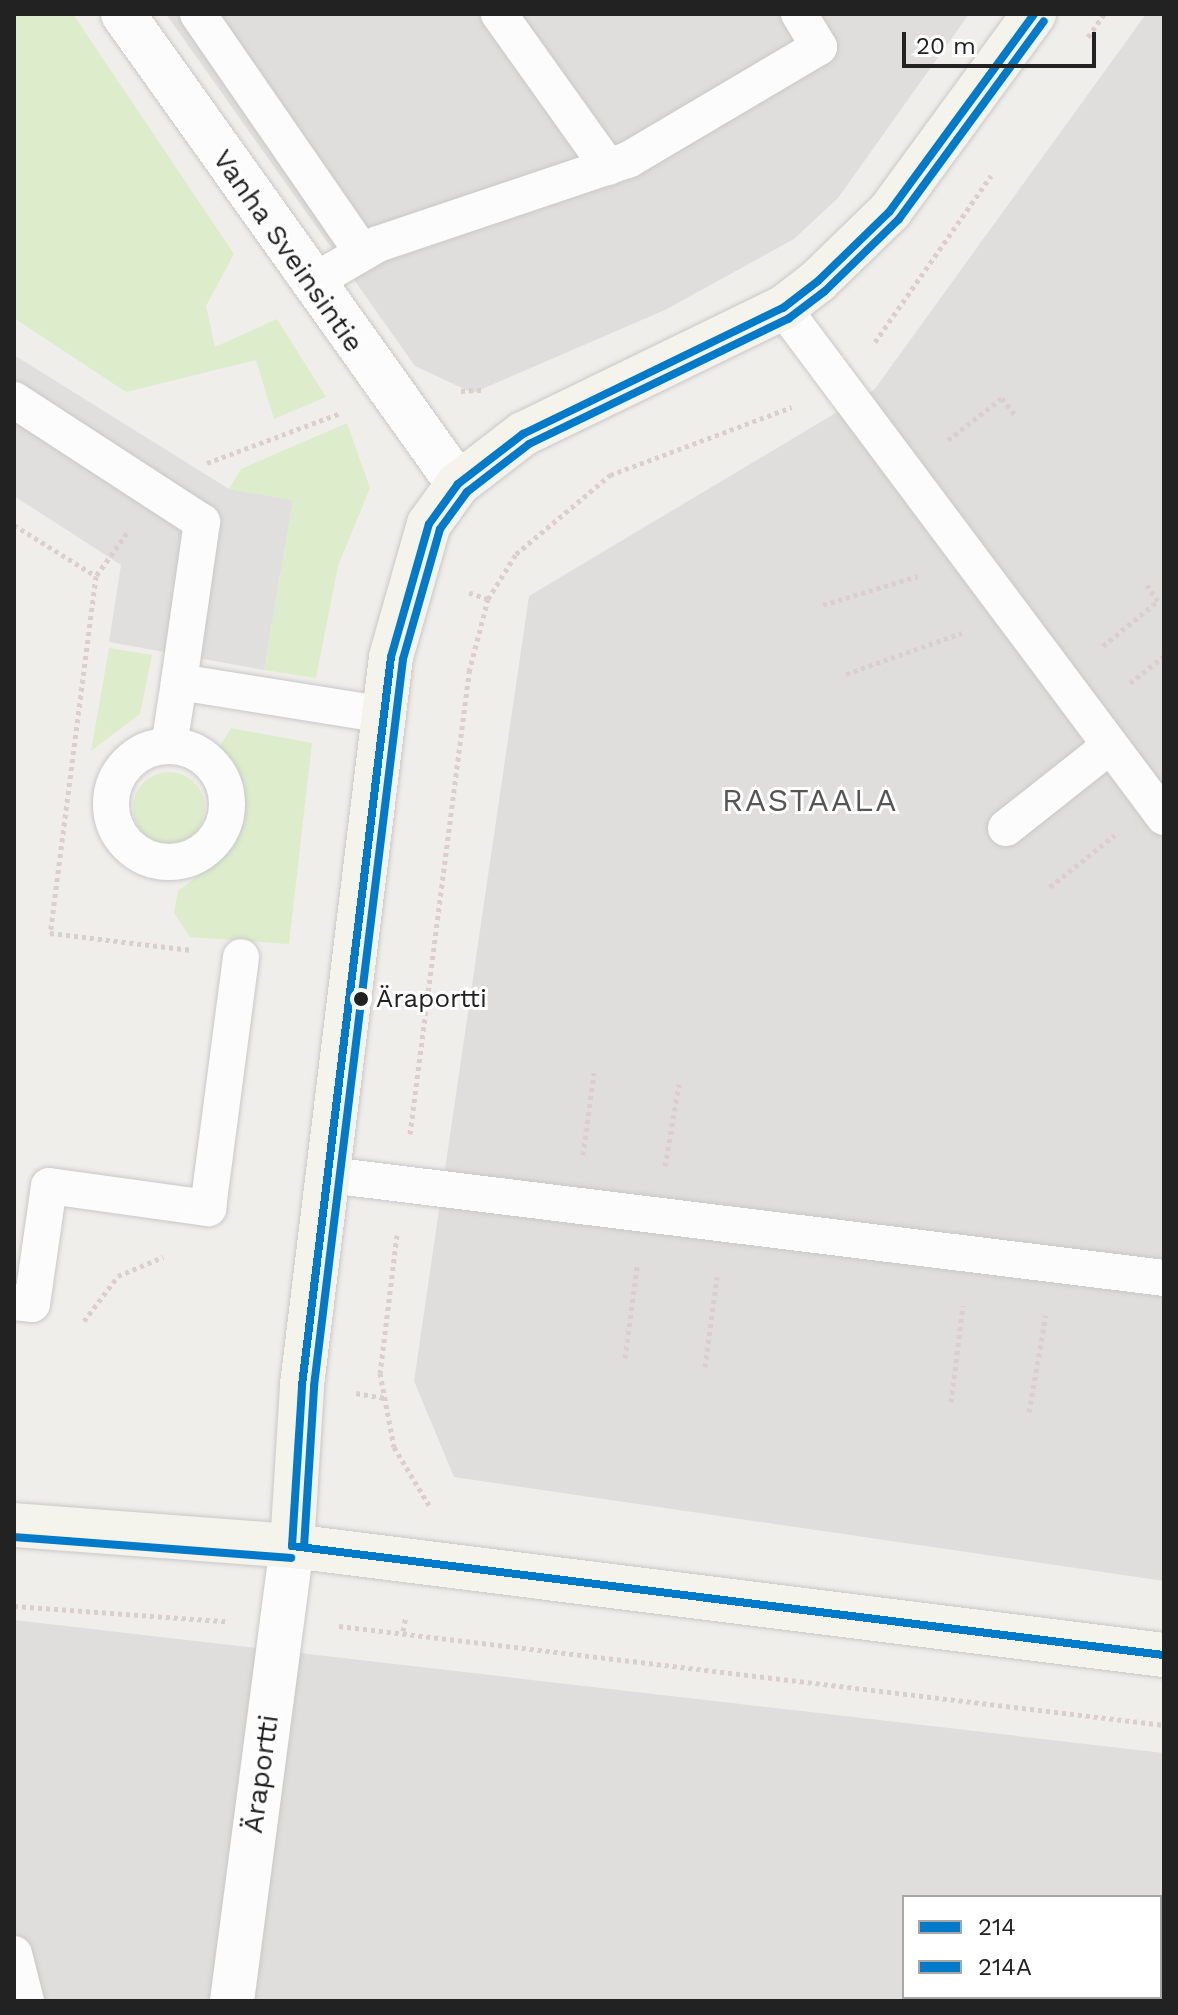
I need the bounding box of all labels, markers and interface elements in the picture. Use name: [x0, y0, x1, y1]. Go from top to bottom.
scale bar: [906, 16, 1100, 66]
text: 20 m: [916, 32, 976, 60]
street label: Vanha Sveinsintie: [205, 143, 371, 359]
district label: RASTAALA: [722, 781, 898, 819]
place label: Äraportti: [376, 983, 487, 1015]
marker: Äraportti: [353, 991, 369, 1007]
street label: Äraportti: [236, 1713, 286, 1835]
legend: [902, 1895, 1162, 1999]
text: 214: [978, 1913, 1016, 1941]
text: 214A: [978, 1953, 1032, 1981]

